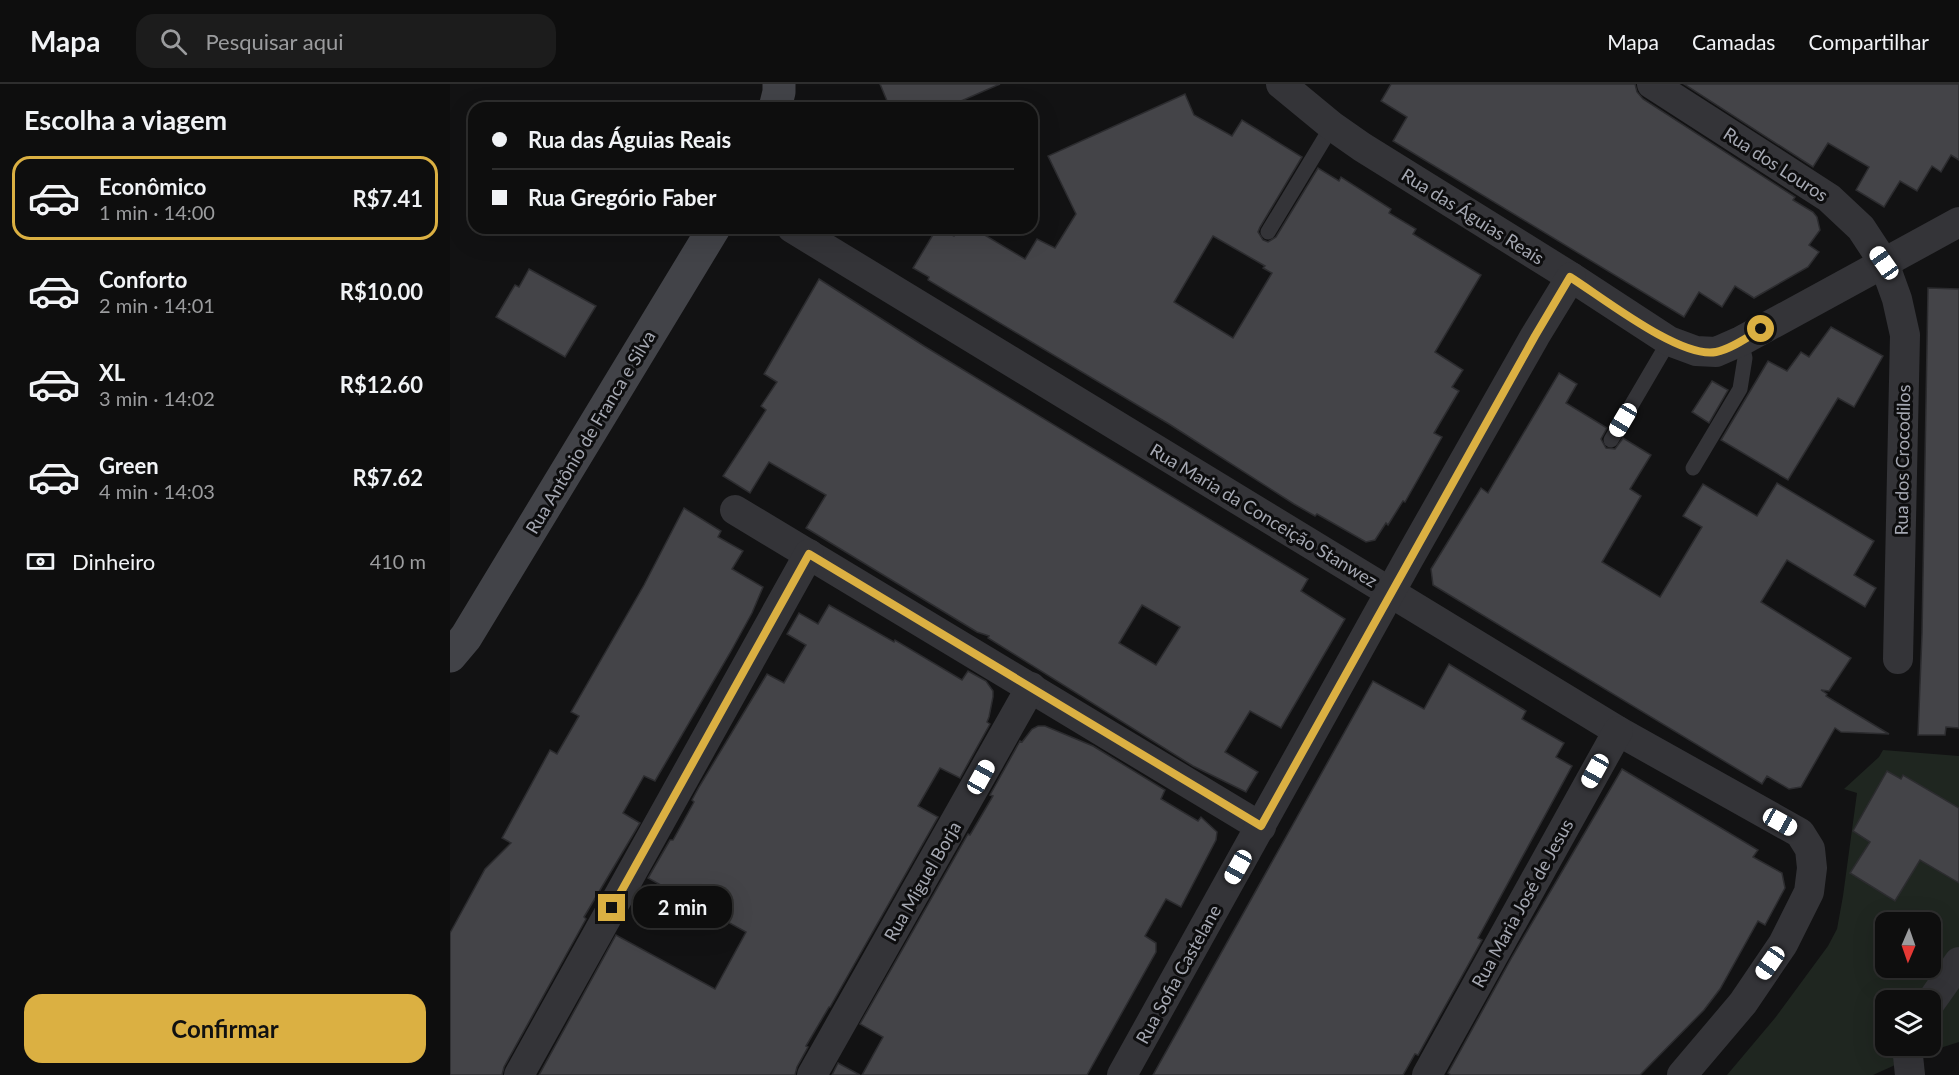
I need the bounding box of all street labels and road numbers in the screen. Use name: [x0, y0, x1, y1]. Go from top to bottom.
street label: Rua dos Louros: [1720, 122, 1833, 206]
street label: Rua das Águias Reais: [1398, 163, 1548, 269]
street label: Rua Antônio de Franca e Silva: [520, 326, 660, 538]
street label: Rua dos Crocodilos: [1890, 384, 1914, 536]
street label: Rua Maria da Conceição Stanwez: [1146, 438, 1382, 592]
street label: Rua Maria José de Jesus: [1467, 815, 1578, 991]
street label: Rua Miguel Borja: [879, 817, 965, 945]
street label: Rua Sofia Castelane: [1131, 901, 1225, 1047]

